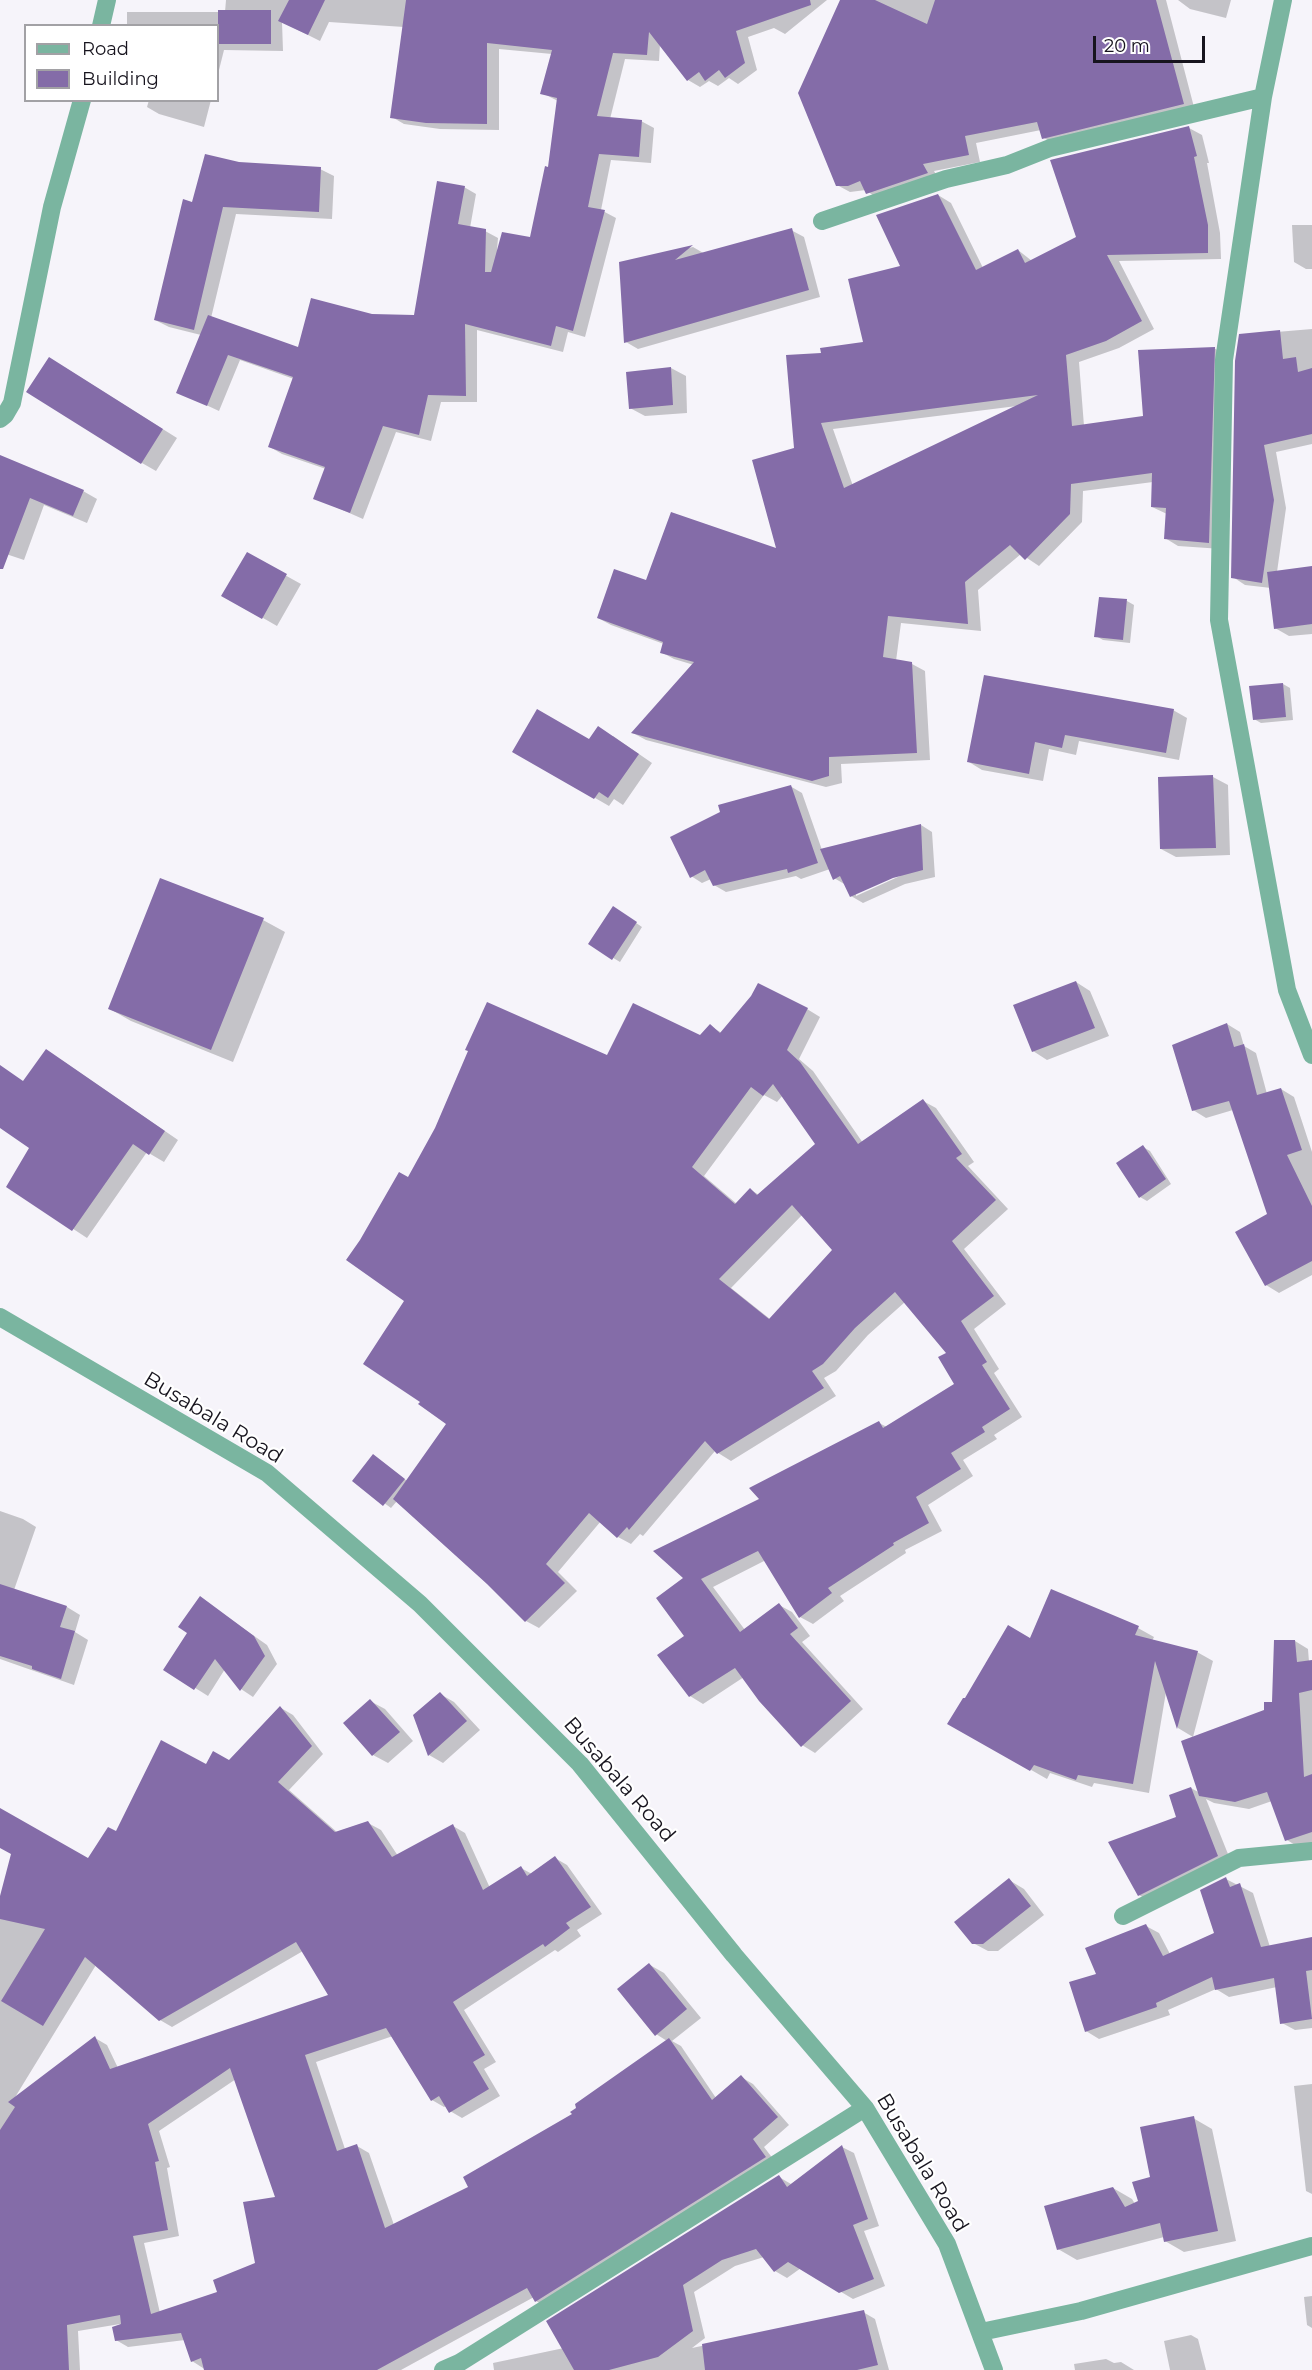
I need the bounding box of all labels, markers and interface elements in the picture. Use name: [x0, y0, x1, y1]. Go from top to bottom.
legend: [24, 24, 219, 102]
scale bar: [1096, 24, 1208, 62]
text: 20 m: [1104, 35, 1150, 57]
text: Road: [82, 38, 129, 60]
text: Building: [82, 68, 159, 90]
street label: Busabala Road: [139, 1367, 287, 1469]
street label: Busabala Road: [558, 1712, 680, 1848]
street label: Busabala Road: [871, 2089, 973, 2237]

